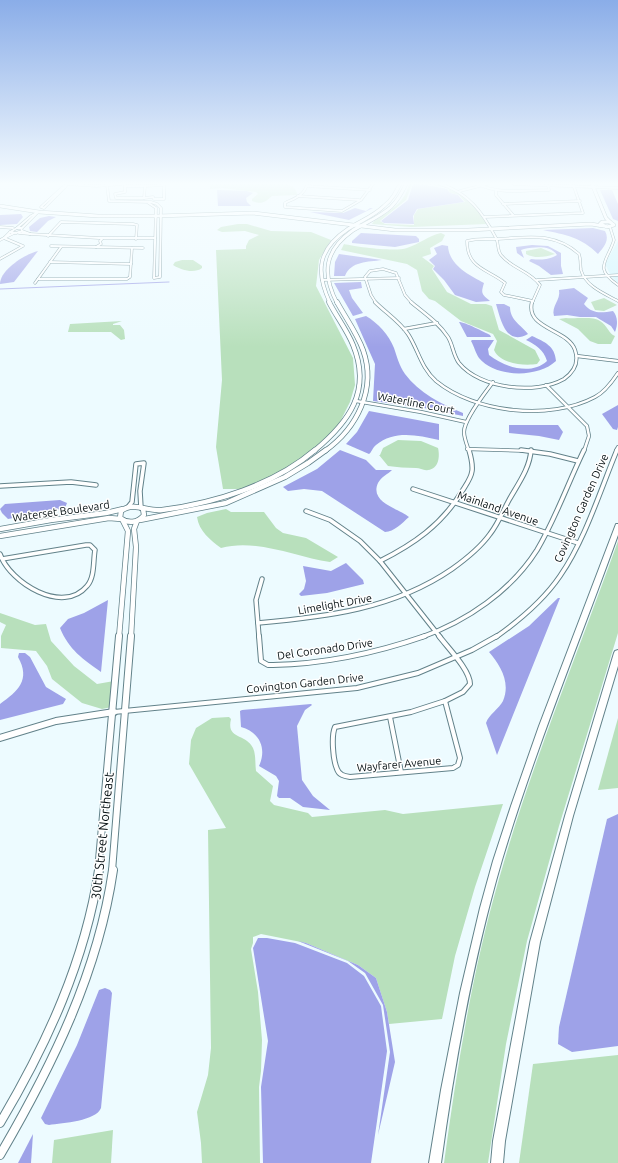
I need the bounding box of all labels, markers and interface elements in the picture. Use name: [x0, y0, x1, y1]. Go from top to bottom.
street label: Waterline Court: [376, 390, 456, 417]
street label: Covington Garden Drive: [552, 452, 610, 564]
street label: Mainland Avenue: [456, 488, 540, 528]
street label: Waterset Boulevard: [12, 498, 110, 524]
street label: Limelight Drive: [297, 592, 373, 616]
street label: Del Coronado Drive: [276, 636, 374, 662]
street label: Covington Garden Drive: [246, 671, 364, 695]
street label: Wayfarer Avenue: [356, 754, 442, 774]
street label: 30th Street Northeast: [88, 771, 116, 901]

